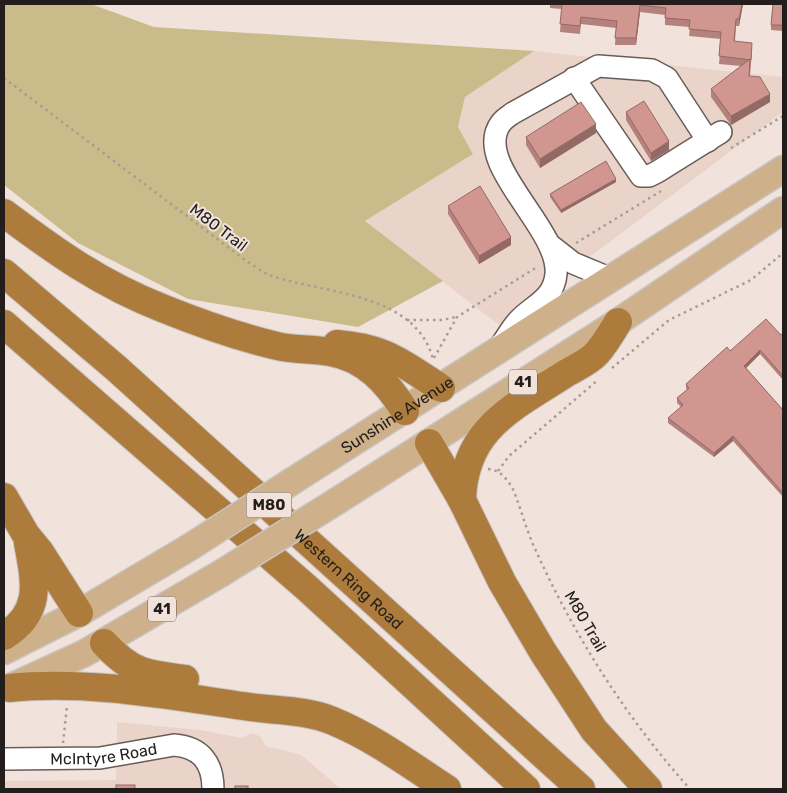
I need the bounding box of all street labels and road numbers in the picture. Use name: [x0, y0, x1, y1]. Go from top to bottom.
street label: M80 Trail: [186, 200, 251, 255]
road number: 41: [509, 370, 537, 394]
street label: Sunshine Avenue: [338, 372, 457, 458]
road number: M80: [246, 492, 292, 518]
street label: Western Ring Road: [290, 525, 407, 633]
street label: M80 Trail: [561, 587, 611, 655]
road number: 41: [148, 596, 176, 622]
street label: McIntyre Road: [50, 739, 159, 769]

